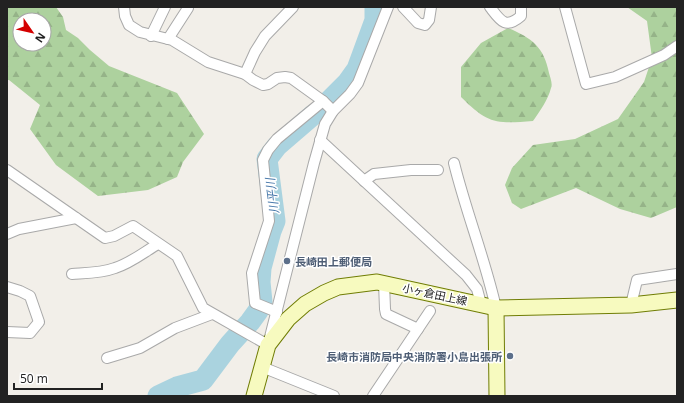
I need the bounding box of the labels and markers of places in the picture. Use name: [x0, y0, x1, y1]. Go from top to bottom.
place label: 長崎田上郵便局: [295, 254, 372, 269]
marker: 長崎田上郵便局: [282, 256, 292, 266]
place label: 長崎市消防局中央消防署小島出張所: [326, 349, 502, 364]
marker: 長崎市消防局中央消防署小島出張所: [505, 351, 515, 361]

